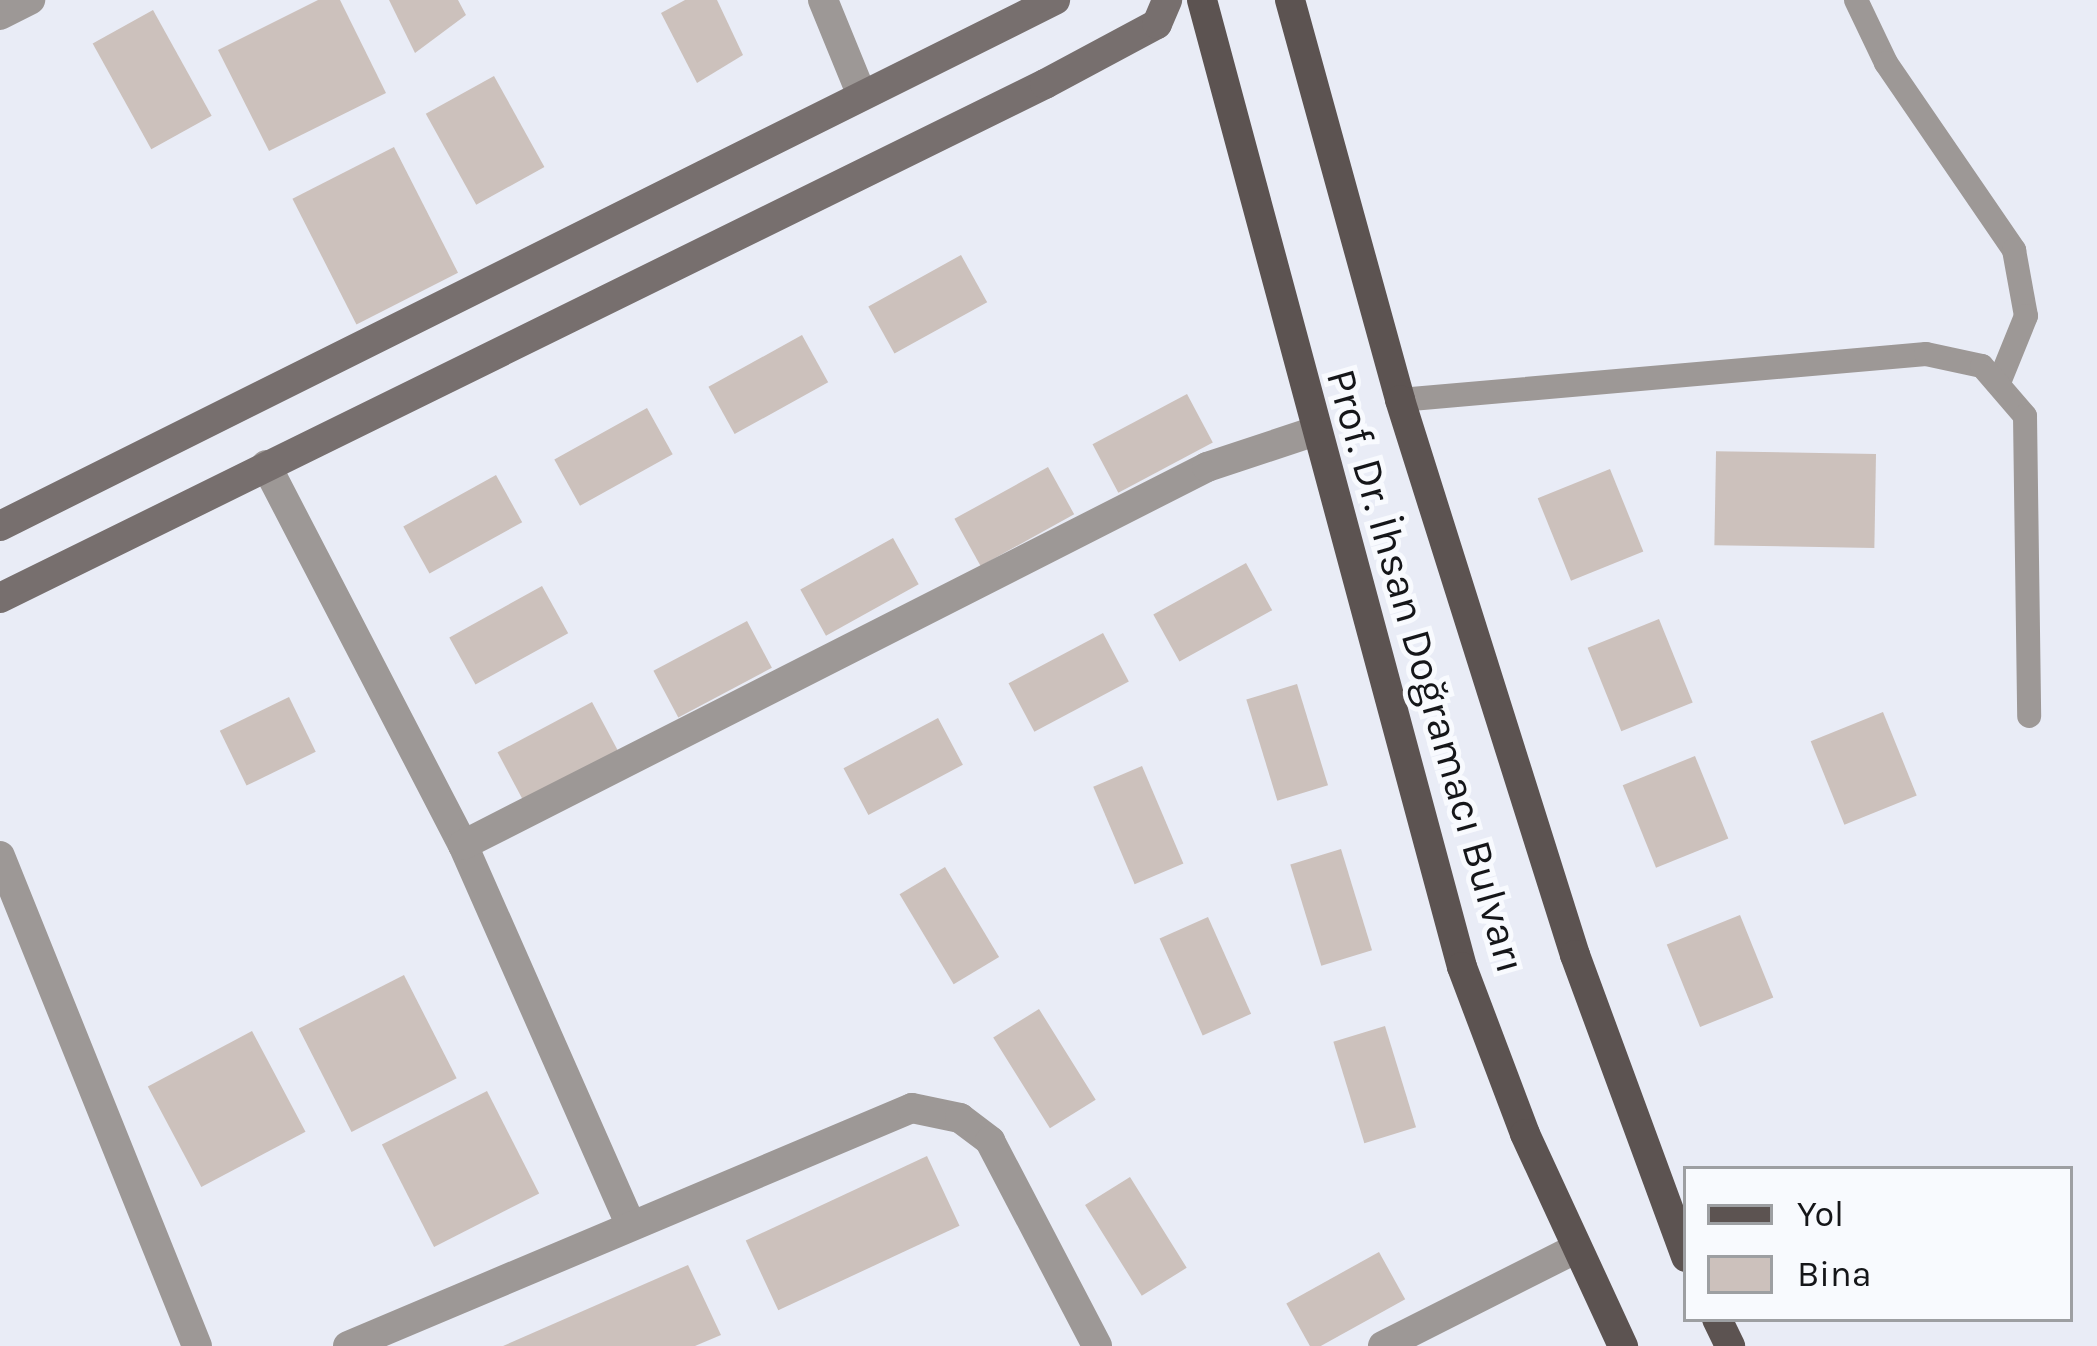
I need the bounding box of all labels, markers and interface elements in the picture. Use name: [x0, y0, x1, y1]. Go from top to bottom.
street label: Prof. Dr. İhsan Doğramacı Bulvarı: [1316, 363, 1536, 979]
legend: [1683, 1166, 2073, 1322]
text: Yol: [1797, 1193, 1844, 1235]
text: Bina: [1797, 1253, 1872, 1295]

